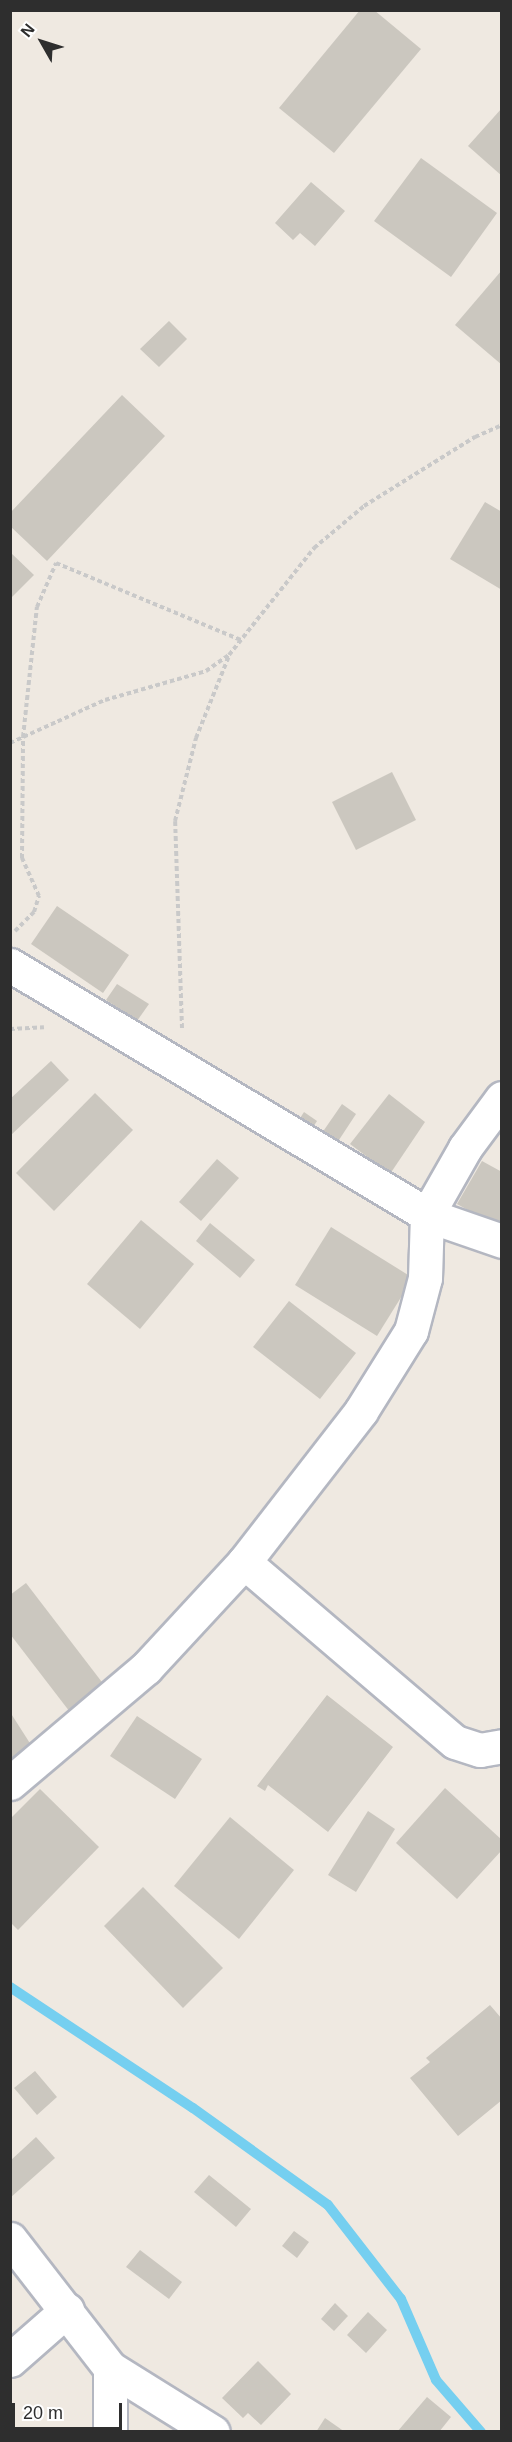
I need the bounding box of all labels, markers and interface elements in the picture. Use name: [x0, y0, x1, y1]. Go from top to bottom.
north arrow: [12, 12, 72, 72]
text: N: [17, 21, 38, 40]
scale bar: [15, 2391, 124, 2429]
text: 20 m: [23, 2403, 63, 2423]

